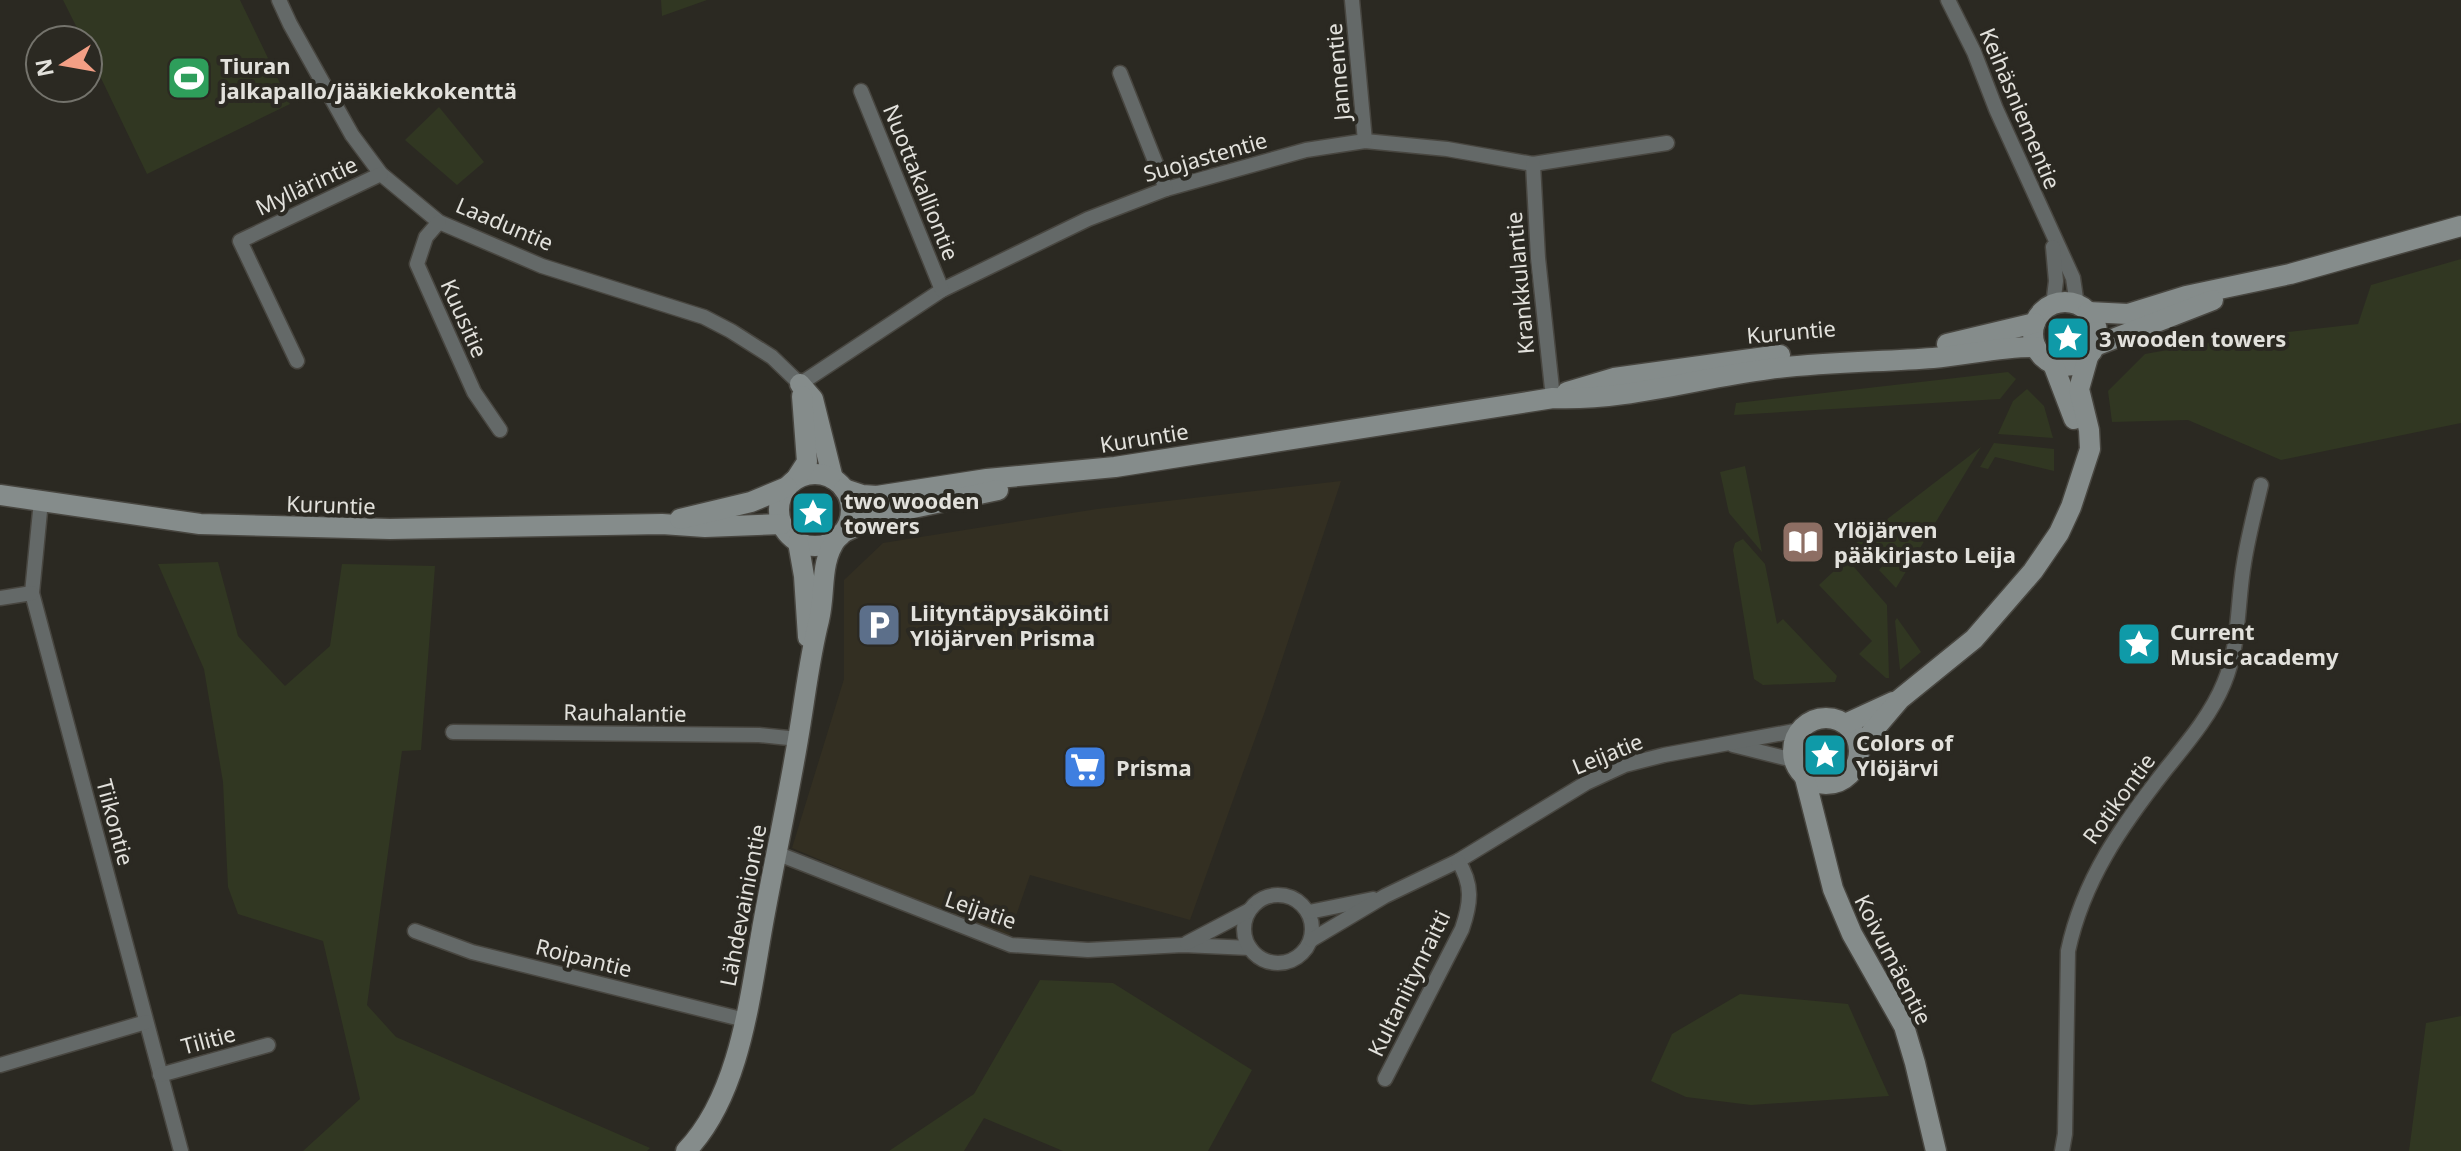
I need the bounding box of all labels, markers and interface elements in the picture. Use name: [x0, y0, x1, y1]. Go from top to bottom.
street label: Jannentie: [1318, 22, 1356, 124]
street label: Keihäsniementie: [1973, 23, 2069, 193]
north arrow: [24, 24, 104, 104]
place label: Tiuran jalkapallo/jääkiekkokenttä: [218, 50, 517, 105]
sports icon: Tiuran jalkapallo/jääkiekkokenttä: [165, 54, 213, 102]
text: N: [27, 56, 60, 80]
street label: Nuottakalliontie: [877, 99, 967, 265]
street label: Suojastentie: [1140, 124, 1270, 188]
street label: Myllärintie: [250, 148, 362, 222]
street label: Laaduntie: [452, 189, 558, 257]
street label: Krankkulantie: [1498, 210, 1540, 356]
street label: Kuusitie: [434, 274, 496, 362]
street label: Kuruntie: [1745, 312, 1837, 350]
place icon: 3 wooden towers: [2044, 314, 2092, 362]
place label: 3 wooden towers: [2099, 323, 2286, 353]
street label: Kuruntie: [1097, 415, 1191, 459]
place label: two wooden towers: [844, 485, 980, 540]
street label: Kuruntie: [286, 487, 376, 521]
place icon: two wooden towers: [789, 489, 837, 537]
place label: Ylöjärven pääkirjasto Leija: [1834, 514, 2016, 569]
library icon: Ylöjärven pääkirjasto Leija: [1779, 518, 1827, 566]
place label: Liityntäpysäköinti Ylöjärven Prisma: [910, 597, 1109, 652]
parking icon: Liityntäpysäköinti Ylöjärven Prisma: [855, 601, 903, 649]
place label: Current Music academy: [2170, 616, 2339, 671]
place icon: Current Music academy: [2115, 620, 2163, 668]
street label: Rauhalantie: [563, 696, 687, 728]
street label: Leijatie: [1567, 725, 1647, 781]
place label: Colors of Ylöjärvi: [1856, 727, 1955, 782]
place icon: Colors of Ylöjärvi: [1801, 731, 1849, 779]
supermarket icon: Prisma: [1061, 743, 1109, 791]
street label: Rotikontie: [2075, 747, 2161, 849]
place label: Prisma: [1116, 752, 1192, 782]
street label: Tiikontie: [90, 775, 142, 869]
street label: Lähdevainiontie: [712, 821, 772, 989]
street label: Leijatie: [941, 883, 1021, 935]
street label: Koivumäentie: [1848, 889, 1940, 1029]
street label: Kultaniitynraitti: [1360, 905, 1456, 1061]
street label: Roipantie: [533, 931, 635, 983]
street label: Tilitie: [177, 1017, 239, 1061]

